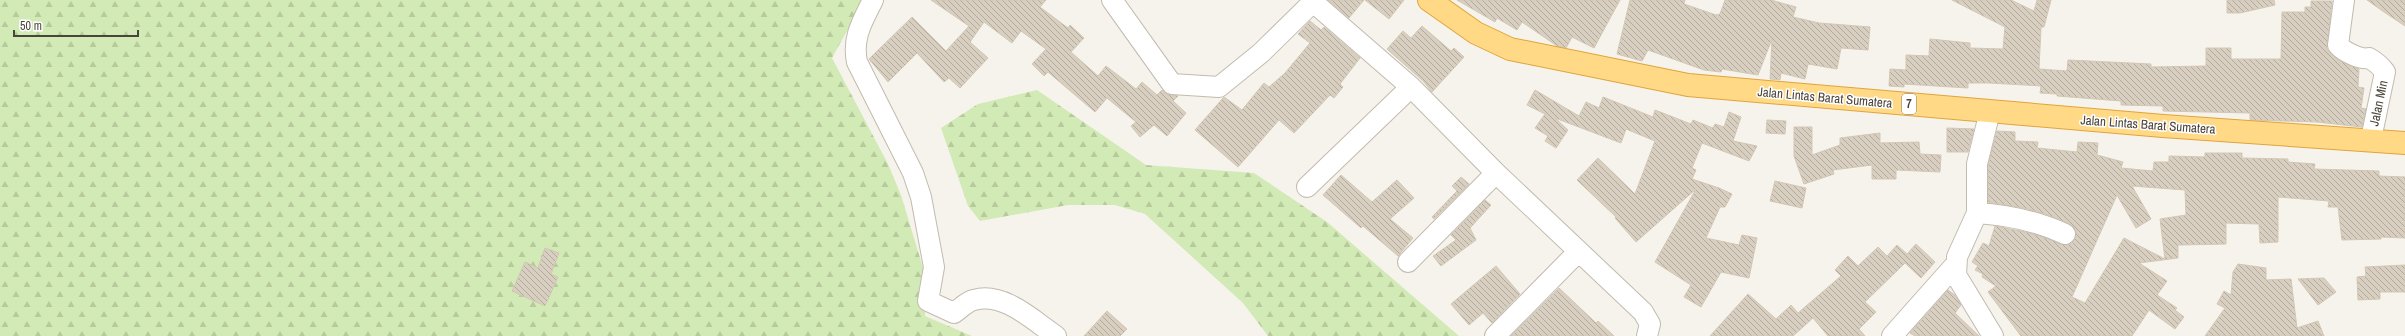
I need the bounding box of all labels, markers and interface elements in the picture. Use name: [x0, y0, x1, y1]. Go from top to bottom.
scale bar: [14, 12, 138, 38]
text: 50 m: [20, 18, 42, 34]
street label: Jalan Min: [2365, 79, 2392, 127]
street label: Jalan Lintas Barat Sumatera: [1757, 83, 1893, 112]
road number: 7: [1902, 94, 1916, 114]
street label: Jalan Lintas Barat Sumatera: [2080, 111, 2216, 138]

